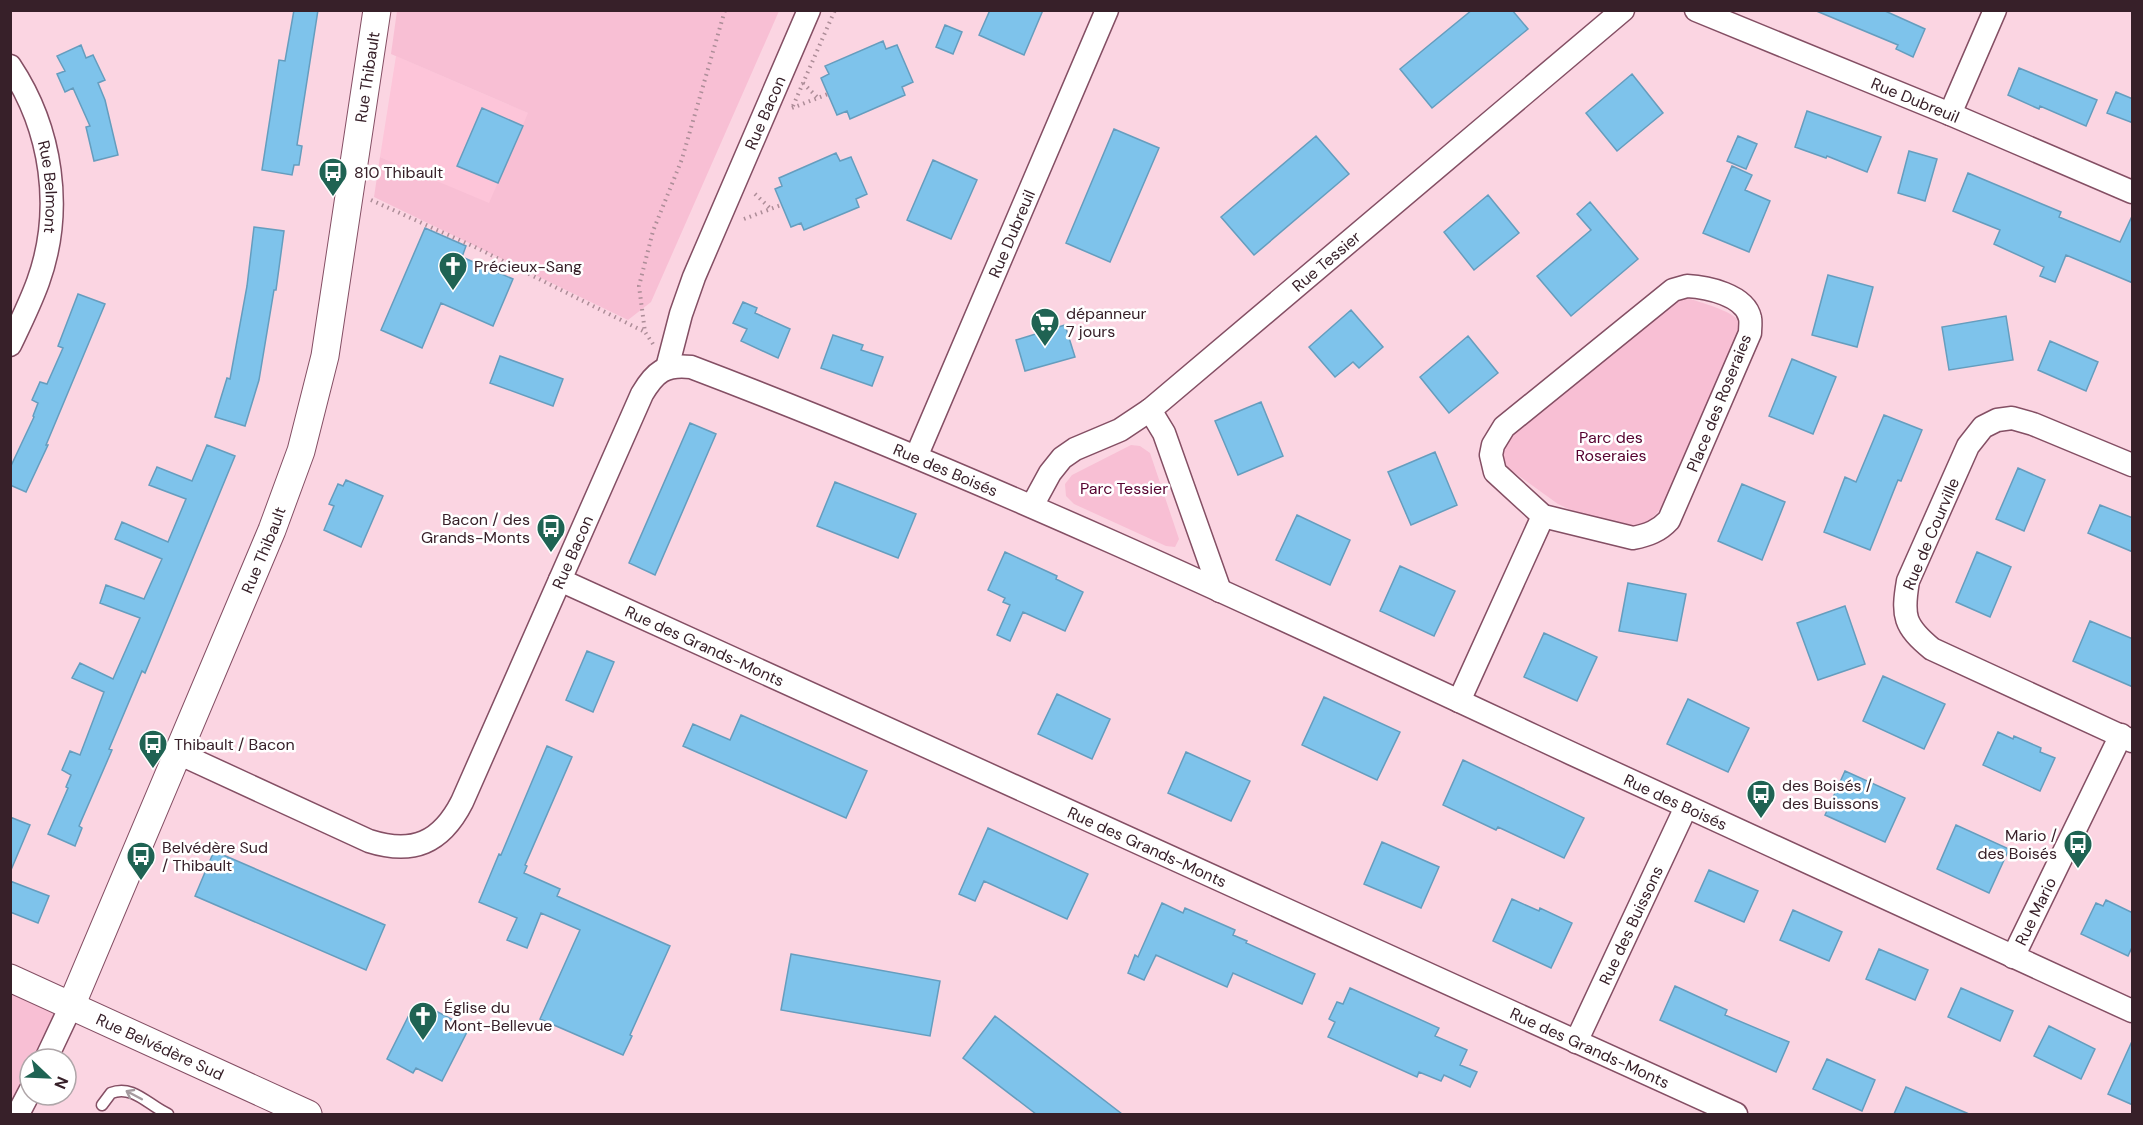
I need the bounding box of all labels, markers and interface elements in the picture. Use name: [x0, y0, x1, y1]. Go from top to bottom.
street label: Rue Thibault: [350, 30, 384, 124]
street label: Rue Dubreuil: [1868, 72, 1963, 127]
street label: Rue Bacon: [740, 73, 790, 153]
street label: Rue Belmont: [33, 138, 62, 235]
bus stop icon: 810 Thibault: [317, 156, 349, 198]
place label: 810 Thibault: [354, 162, 443, 183]
street label: Rue Dubreuil: [983, 186, 1040, 281]
street label: Rue Tessier: [1287, 226, 1365, 296]
church icon: Précieux-Sang: [437, 250, 469, 292]
place label: Précieux-Sang: [474, 256, 582, 277]
place label: dépanneur 7 jours: [1066, 303, 1146, 342]
supermarket icon: dépanneur 7 jours: [1029, 306, 1061, 348]
street label: Place des Roseraies: [1682, 331, 1756, 475]
park label: Parc des Roseraies: [1575, 427, 1647, 466]
street label: Rue des Boisés: [890, 438, 1001, 501]
street label: Rue de Courville: [1898, 475, 1964, 593]
park label: Parc Tessier: [1080, 478, 1168, 499]
street label: Rue Thibault: [236, 504, 290, 596]
place label: Bacon / des Grands-Monts: [421, 509, 530, 548]
bus stop icon: Bacon / des Grands-Monts: [535, 512, 567, 554]
street label: Rue Bacon: [547, 512, 598, 592]
street label: Rue des Grands-Monts: [622, 600, 788, 691]
bus stop icon: Thibault / Bacon: [137, 728, 169, 770]
place label: Thibault / Bacon: [174, 734, 295, 755]
street label: Rue des Boisés: [1621, 769, 1731, 835]
place label: des Boisés / des Buissons: [1782, 775, 1879, 814]
bus stop icon: des Boisés / des Buissons: [1745, 778, 1777, 820]
street label: Rue des Grands-Monts: [1064, 801, 1230, 892]
place label: Mario / des Boisés: [1977, 825, 2057, 864]
bus stop icon: Mario / des Boisés: [2062, 828, 2094, 870]
place label: Belvédère Sud / Thibault: [162, 837, 268, 876]
bus stop icon: Belvédère Sud / Thibault: [125, 840, 157, 882]
street label: Rue des Buissons: [1594, 862, 1668, 988]
street label: Rue Mario: [2010, 873, 2061, 949]
place label: Église du Mont-Bellevue: [444, 997, 552, 1036]
church icon: Église du Mont-Bellevue: [407, 1000, 439, 1042]
street label: Rue des Grands-Monts: [1507, 1002, 1673, 1093]
street label: Rue Belvédère Sud: [93, 1008, 227, 1085]
north arrow: [18, 1047, 78, 1107]
text: N: [49, 1073, 73, 1092]
one-way arrow: [125, 1088, 143, 1100]

